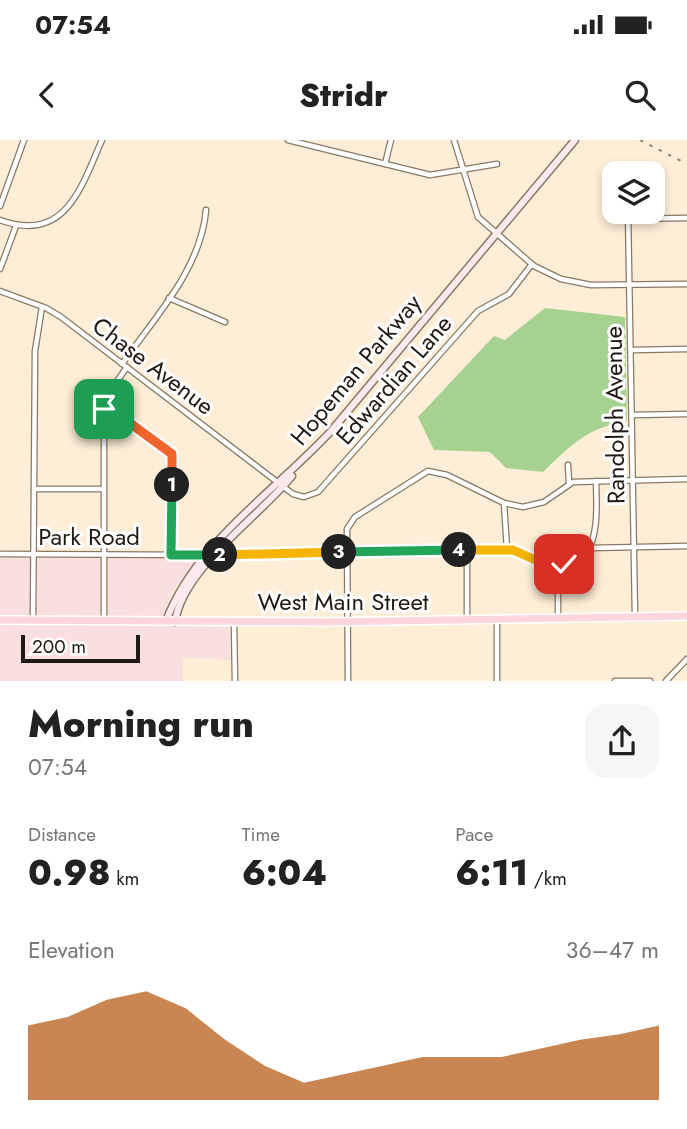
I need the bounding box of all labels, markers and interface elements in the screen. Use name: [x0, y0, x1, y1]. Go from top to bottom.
text: 07:54: [35, 6, 111, 44]
text: Stridr: [299, 72, 388, 118]
icon: back: [28, 76, 66, 114]
icon: search: [621, 76, 659, 114]
map controls: [602, 161, 665, 224]
button: layers: [602, 161, 665, 224]
street label: Hopeman Parkway: [282, 286, 430, 453]
street label: Edwardian Lane: [327, 307, 460, 452]
street label: Chase Avenue: [85, 308, 222, 423]
street label: Randolph Avenue: [595, 326, 634, 504]
pin: [74, 379, 134, 439]
icon: arrive: [85, 390, 123, 428]
pin: 1: [154, 468, 190, 502]
text: 1: [167, 471, 176, 498]
street label: Park Road: [38, 519, 140, 554]
pin: 4: [442, 532, 476, 568]
pin: 3: [322, 534, 356, 570]
pin: [534, 534, 594, 594]
text: 4: [452, 536, 465, 563]
pin: 2: [202, 538, 238, 572]
text: 3: [333, 538, 344, 565]
text: 2: [213, 541, 226, 568]
icon: check: [545, 545, 583, 583]
street label: West Main Street: [257, 584, 429, 619]
scale bar: [21, 632, 140, 664]
text: 200 m: [32, 633, 86, 660]
text: Morning run: [28, 696, 254, 751]
button: share: [585, 704, 659, 778]
text: 07:54: [28, 750, 87, 784]
text: Distance: [28, 821, 96, 848]
text: Time: [242, 821, 280, 848]
text: Pace: [455, 821, 493, 848]
text: 0.98: [28, 848, 111, 898]
text: 6:04: [242, 848, 327, 898]
text: 6:11: [455, 848, 528, 898]
text: km: [111, 865, 139, 892]
text: /km: [528, 865, 567, 892]
text: Elevation: [28, 933, 115, 967]
text: 36–47 m: [566, 933, 659, 967]

